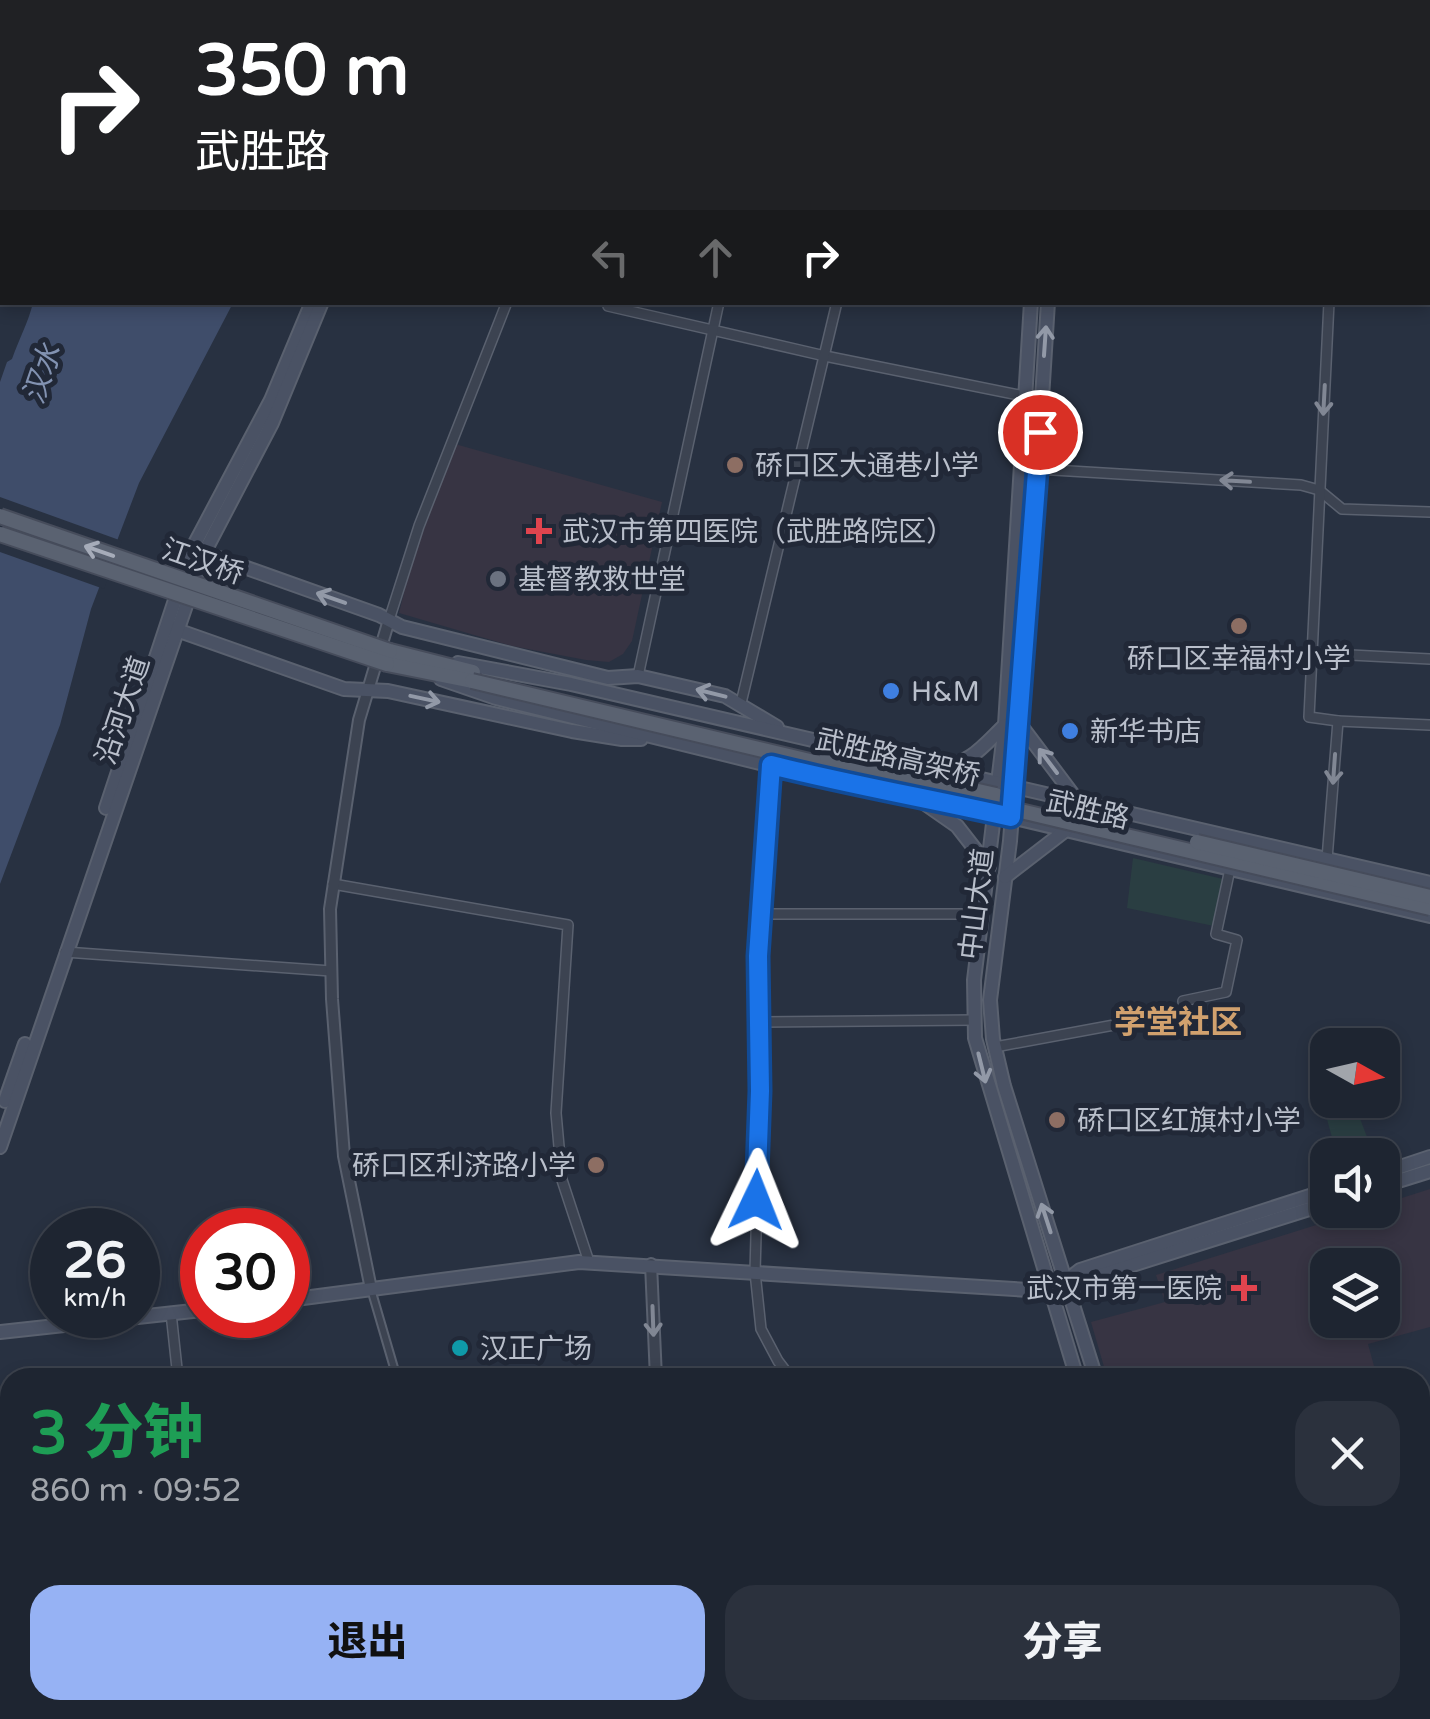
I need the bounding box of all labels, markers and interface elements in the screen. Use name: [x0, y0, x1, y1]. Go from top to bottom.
text: 350 m: [195, 30, 409, 114]
icon: right: [30, 40, 160, 170]
text: 武胜路: [195, 126, 330, 180]
icon: left: [583, 230, 638, 285]
icon: ahead: [688, 230, 743, 285]
icon: right: [793, 230, 848, 285]
one-way arrow: [1036, 325, 1055, 357]
water label: 汉水: [15, 338, 70, 409]
one-way arrow: [1314, 383, 1333, 415]
pin: [998, 390, 1083, 475]
icon: arrive: [1013, 405, 1068, 460]
place label: 硚口区大通巷小学: [755, 449, 979, 483]
marker: 硚口区大通巷小学: [724, 454, 746, 476]
one-way arrow: [1220, 471, 1252, 490]
place label: 武汉市第四医院（武胜路院区）: [562, 515, 954, 549]
marker: 武汉市第四医院（武胜路院区）: [526, 518, 552, 544]
street label: 江汉桥: [157, 532, 248, 592]
one-way arrow: [85, 541, 116, 559]
place label: 基督教救世堂: [518, 563, 686, 597]
marker: 基督教救世堂: [487, 568, 509, 590]
one-way arrow: [315, 587, 347, 605]
marker: 硚口区幸福村小学: [1228, 615, 1250, 637]
place label: 硚口区幸福村小学: [1127, 642, 1351, 676]
street label: 沿河大道: [89, 652, 157, 769]
place label: H&M: [911, 675, 980, 709]
marker: H&M: [880, 680, 902, 702]
one-way arrow: [696, 683, 728, 701]
one-way arrow: [408, 691, 440, 710]
place label: 新华书店: [1090, 715, 1202, 749]
marker: 新华书店: [1059, 720, 1081, 742]
street label: 武胜路高架桥: [812, 723, 983, 793]
one-way arrow: [1038, 748, 1059, 775]
one-way arrow: [1324, 753, 1343, 785]
street label: 武胜路: [1043, 784, 1133, 836]
street label: 中山大道: [953, 846, 1001, 962]
district label: 学堂社区: [1114, 1004, 1242, 1042]
north arrow: [1310, 1028, 1400, 1118]
map controls: [1310, 1028, 1400, 1338]
one-way arrow: [974, 1052, 993, 1083]
place label: 硚口区红旗村小学: [1077, 1104, 1301, 1138]
marker: 硚口区红旗村小学: [1046, 1109, 1068, 1131]
button: sound: [1310, 1138, 1400, 1228]
position arrow: [704, 1148, 808, 1252]
place label: 硚口区利济路小学: [352, 1149, 576, 1183]
marker: 硚口区利济路小学: [585, 1154, 607, 1176]
one-way arrow: [1036, 1202, 1054, 1234]
speed limit sign: 30: [180, 1208, 310, 1338]
text: 26: [64, 1231, 126, 1291]
button: layers: [1310, 1248, 1400, 1338]
place label: 武汉市第一医院: [1026, 1272, 1222, 1306]
marker: 武汉市第一医院: [1231, 1275, 1257, 1301]
text: km/h: [64, 1283, 126, 1313]
one-way arrow: [644, 1304, 663, 1336]
place label: 汉正广场: [480, 1332, 592, 1366]
marker: 汉正广场: [449, 1337, 471, 1359]
text: 3 分钟: [30, 1398, 203, 1470]
button: close: [1295, 1401, 1400, 1506]
text: 860 m · 09:52: [30, 1472, 242, 1510]
button: 退出: [30, 1585, 705, 1700]
button: 分享: [725, 1585, 1400, 1700]

